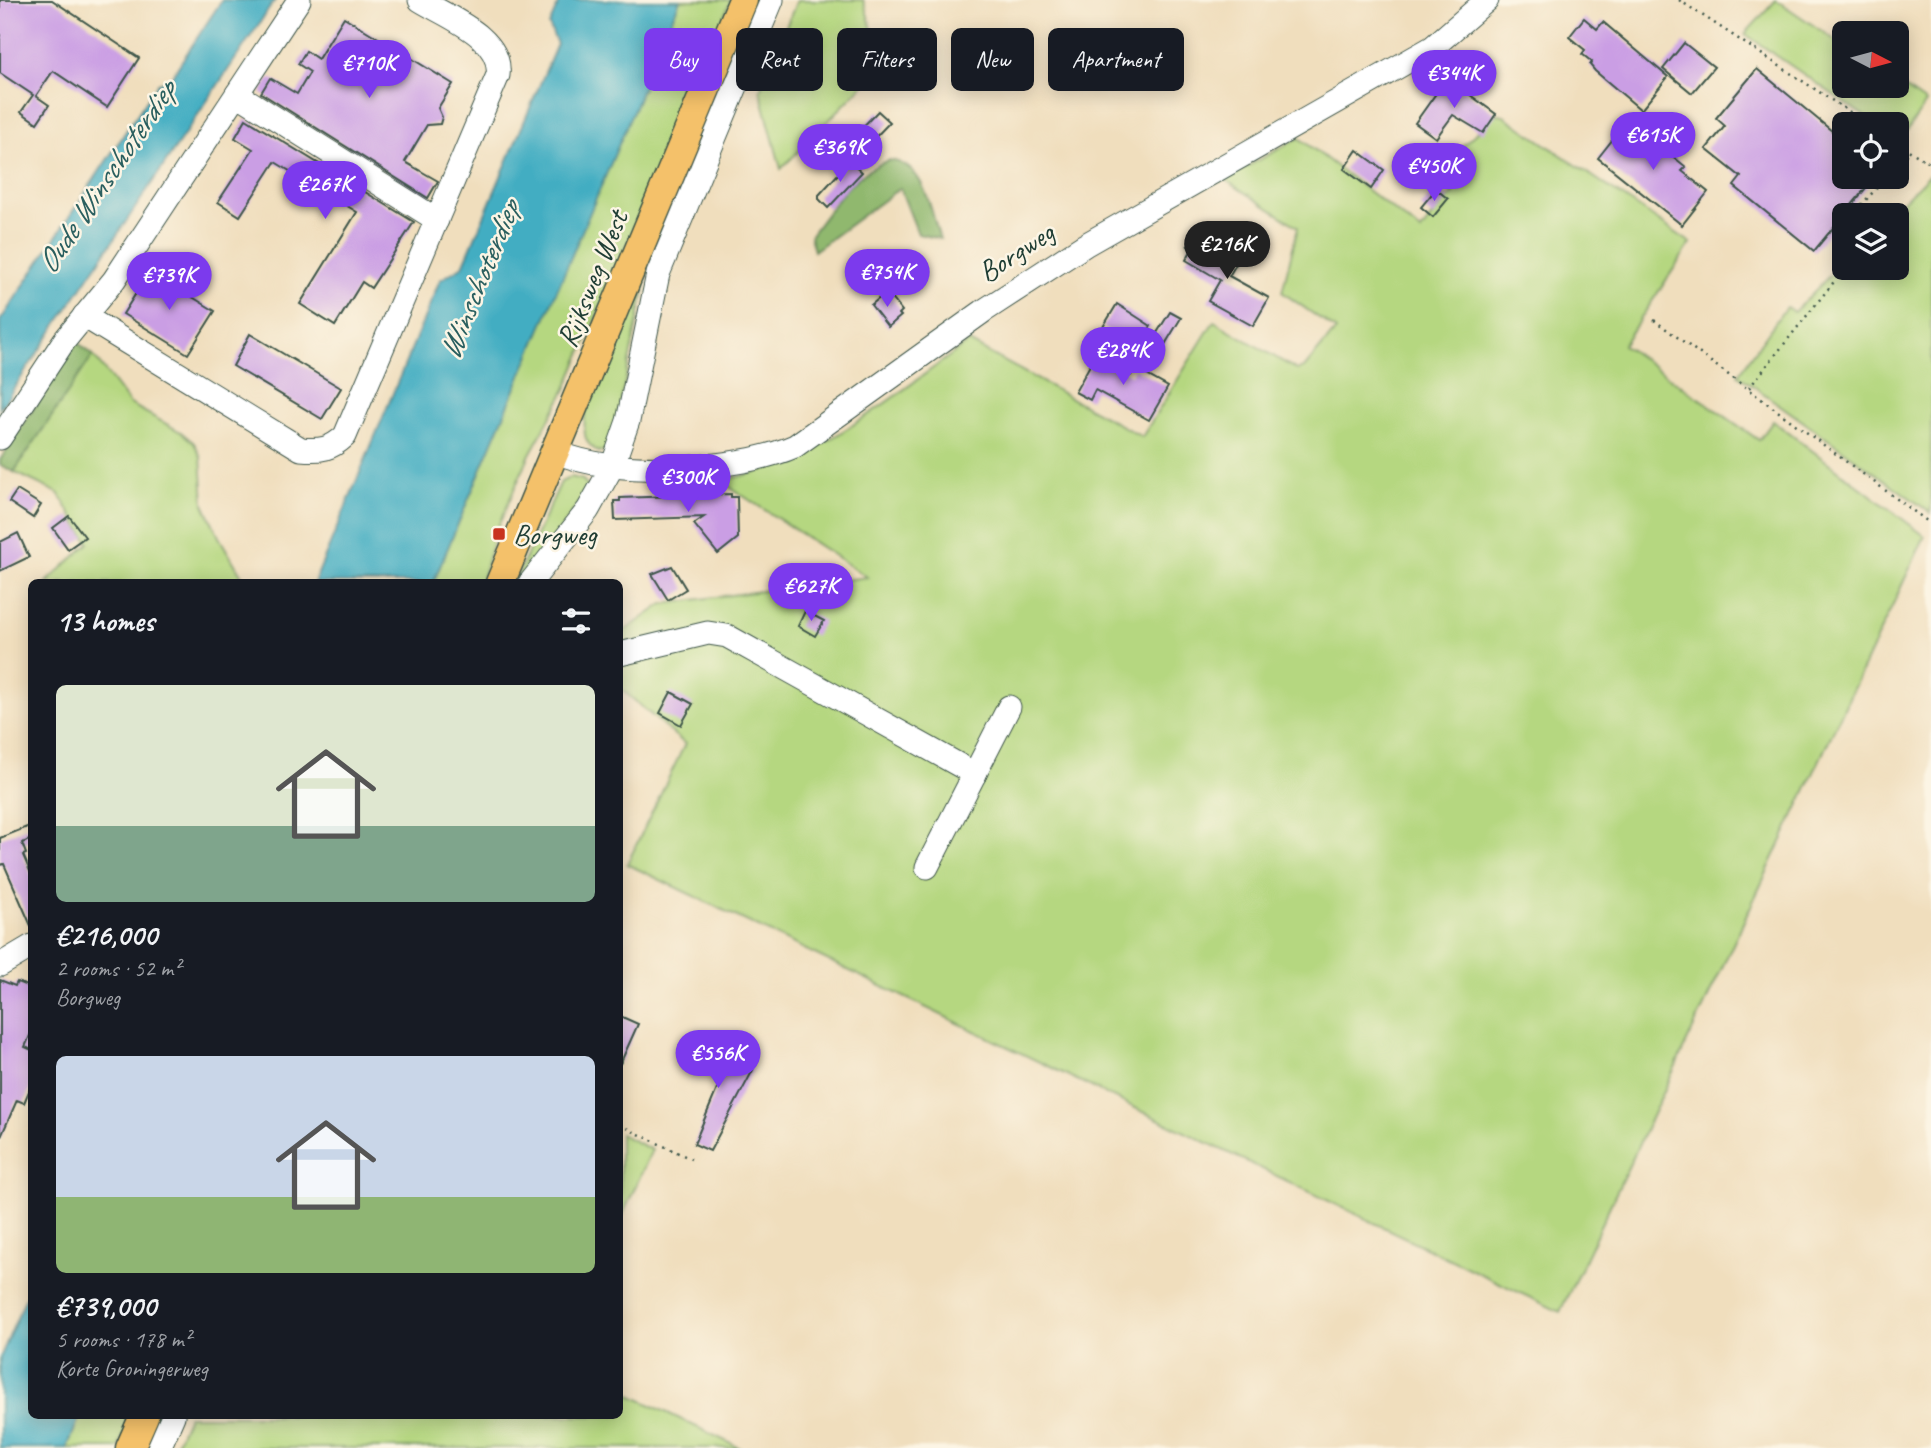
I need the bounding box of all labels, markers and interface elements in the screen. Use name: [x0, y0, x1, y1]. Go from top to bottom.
north arrow: [1832, 21, 1909, 98]
map controls: [1832, 21, 1909, 280]
chip: Buy: [644, 28, 722, 91]
chip: Rent: [736, 28, 823, 91]
chip: Filters: [837, 28, 937, 91]
chip: New: [951, 28, 1034, 91]
chip: Apartment: [1048, 28, 1184, 91]
pin: €710K: [320, 41, 418, 100]
text: €710K: [343, 48, 396, 77]
pin: €344K: [1405, 50, 1503, 110]
text: €344K: [1427, 58, 1481, 87]
water label: Oude Winschoterdiep: [27, 70, 188, 281]
button: locate: [1832, 112, 1909, 189]
pin: €615K: [1604, 113, 1702, 172]
text: €615K: [1626, 120, 1680, 149]
pin: €369K: [791, 124, 889, 184]
text: €369K: [813, 132, 867, 161]
pin: €450K: [1385, 144, 1483, 203]
text: €450K: [1408, 151, 1460, 180]
pin: €267K: [276, 162, 374, 221]
text: €267K: [298, 169, 352, 198]
water label: Winschoterdiep: [429, 190, 531, 365]
street label: Rijksweg West: [547, 202, 638, 353]
button: layers: [1832, 203, 1909, 280]
street label: Borgweg: [971, 213, 1063, 291]
pin: €216K: [1178, 222, 1276, 281]
text: €216K: [1200, 229, 1254, 258]
pin: €754K: [838, 250, 936, 309]
pin: €739K: [120, 252, 218, 312]
text: €754K: [861, 257, 913, 286]
text: €739K: [143, 260, 195, 289]
pin: €284K: [1074, 328, 1172, 387]
text: €284K: [1096, 335, 1150, 364]
pin: €300K: [639, 454, 737, 514]
text: €300K: [661, 462, 715, 491]
place label: Borgweg: [513, 515, 598, 553]
marker: Borgweg: [491, 526, 507, 542]
pin: €627K: [762, 564, 860, 623]
text: €627K: [784, 571, 838, 600]
text: 13 homes: [56, 602, 154, 640]
icon: filters: [557, 602, 595, 640]
icon: home: [263, 731, 389, 857]
text: €216,000: [56, 916, 157, 954]
text: 2 rooms · 52 m²: [56, 954, 180, 983]
text: Borgweg: [56, 983, 120, 1012]
pin: €556K: [669, 1030, 767, 1090]
text: €556K: [692, 1038, 744, 1067]
icon: home: [263, 1102, 389, 1228]
text: €739,000: [56, 1287, 156, 1325]
text: 5 rooms · 178 m²: [56, 1325, 191, 1354]
text: Korte Groningerweg: [56, 1354, 208, 1383]

